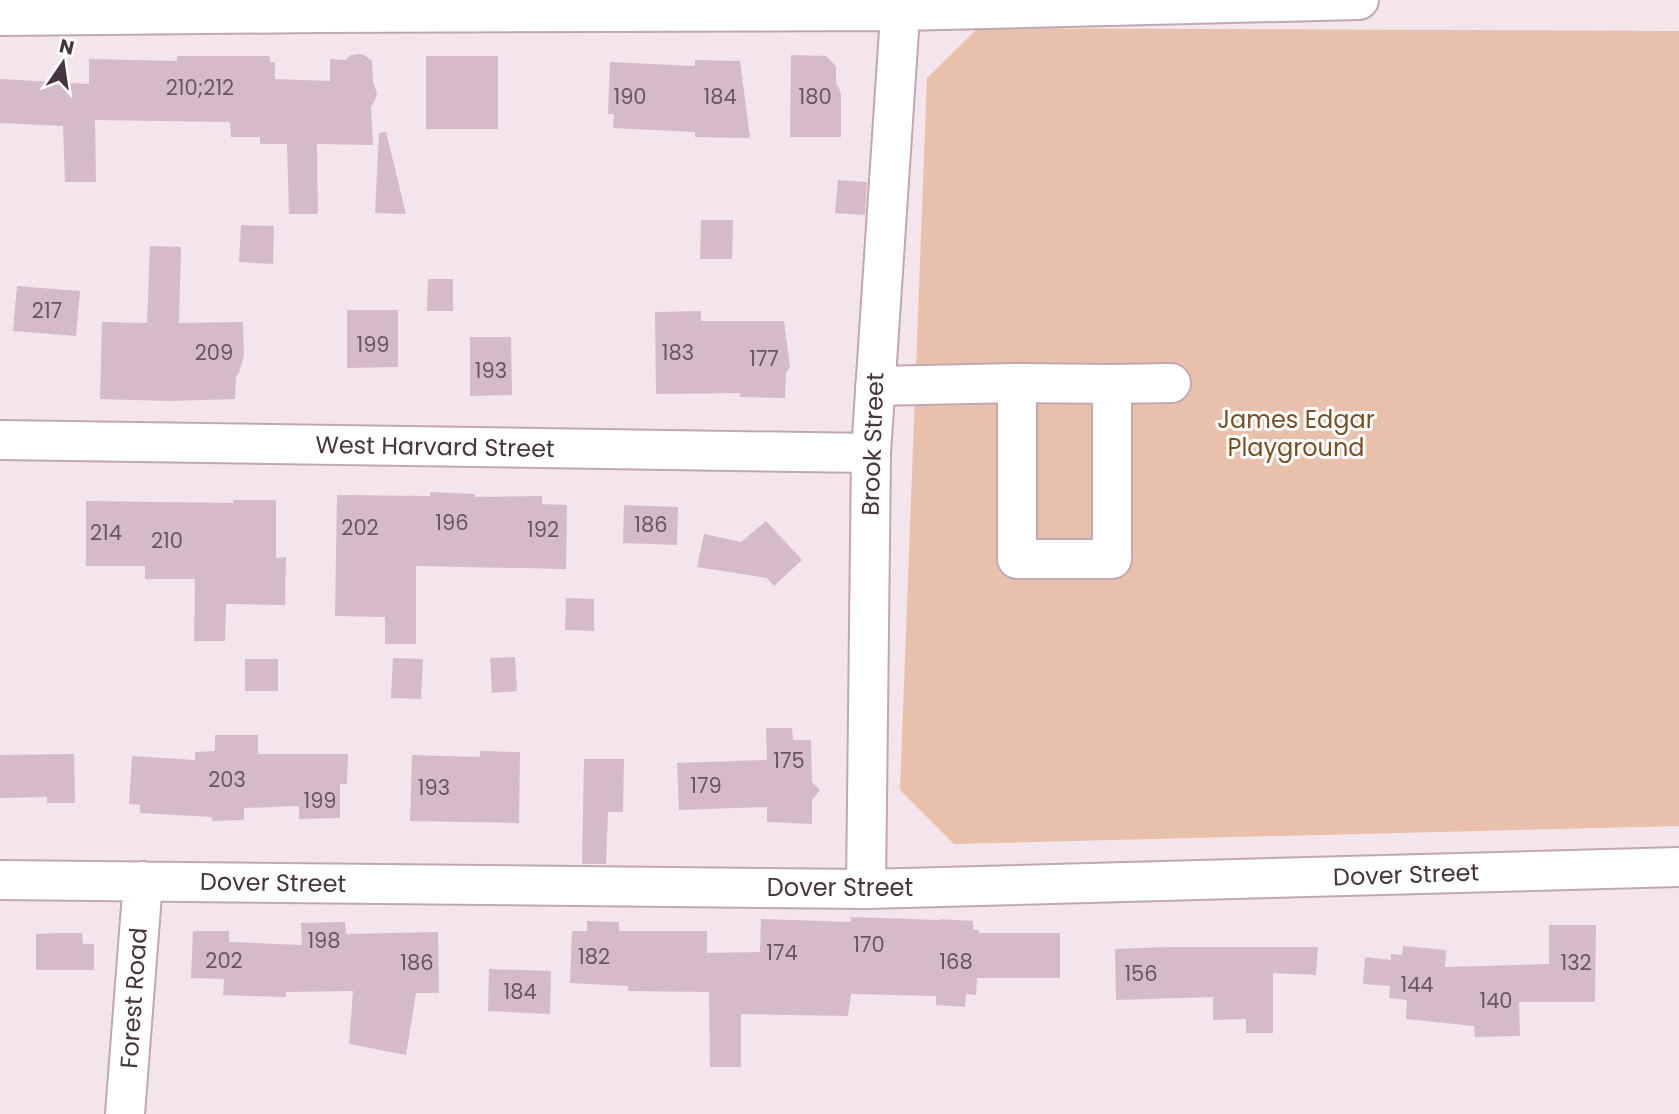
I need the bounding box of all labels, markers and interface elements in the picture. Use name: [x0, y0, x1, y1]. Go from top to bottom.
north arrow: [28, 28, 98, 98]
text: N: [57, 32, 77, 62]
house number: 210;212: [166, 73, 234, 102]
house number: 190: [613, 82, 647, 111]
house number: 184: [703, 82, 737, 111]
house number: 180: [798, 82, 832, 111]
house number: 217: [32, 296, 62, 325]
house number: 199: [356, 330, 390, 359]
house number: 209: [195, 338, 233, 367]
house number: 183: [662, 338, 694, 367]
house number: 177: [749, 344, 779, 373]
house number: 193: [475, 356, 507, 385]
street label: Brook Street: [854, 372, 891, 516]
park label: James Edgar Playground: [1217, 403, 1375, 464]
street label: West Harvard Street: [315, 428, 555, 465]
house number: 196: [435, 508, 469, 537]
house number: 186: [634, 510, 668, 539]
house number: 202: [341, 513, 379, 542]
house number: 192: [527, 515, 559, 544]
house number: 214: [90, 518, 122, 547]
house number: 210: [151, 526, 183, 555]
house number: 175: [773, 746, 805, 775]
house number: 203: [208, 765, 246, 794]
house number: 179: [690, 771, 722, 800]
house number: 193: [418, 773, 450, 802]
house number: 199: [303, 786, 337, 815]
street label: Dover Street: [1332, 855, 1480, 894]
street label: Dover Street: [200, 865, 346, 900]
street label: Dover Street: [767, 871, 913, 904]
street label: Forest Road: [112, 926, 155, 1070]
house number: 198: [307, 926, 341, 955]
house number: 170: [853, 930, 885, 959]
house number: 174: [766, 938, 798, 967]
house number: 182: [578, 942, 610, 971]
house number: 202: [205, 946, 243, 975]
house number: 168: [939, 947, 973, 976]
house number: 186: [400, 948, 434, 977]
house number: 132: [1560, 948, 1592, 977]
house number: 156: [1124, 959, 1158, 988]
house number: 144: [1400, 970, 1434, 999]
house number: 184: [503, 977, 537, 1006]
house number: 140: [1479, 986, 1513, 1015]

